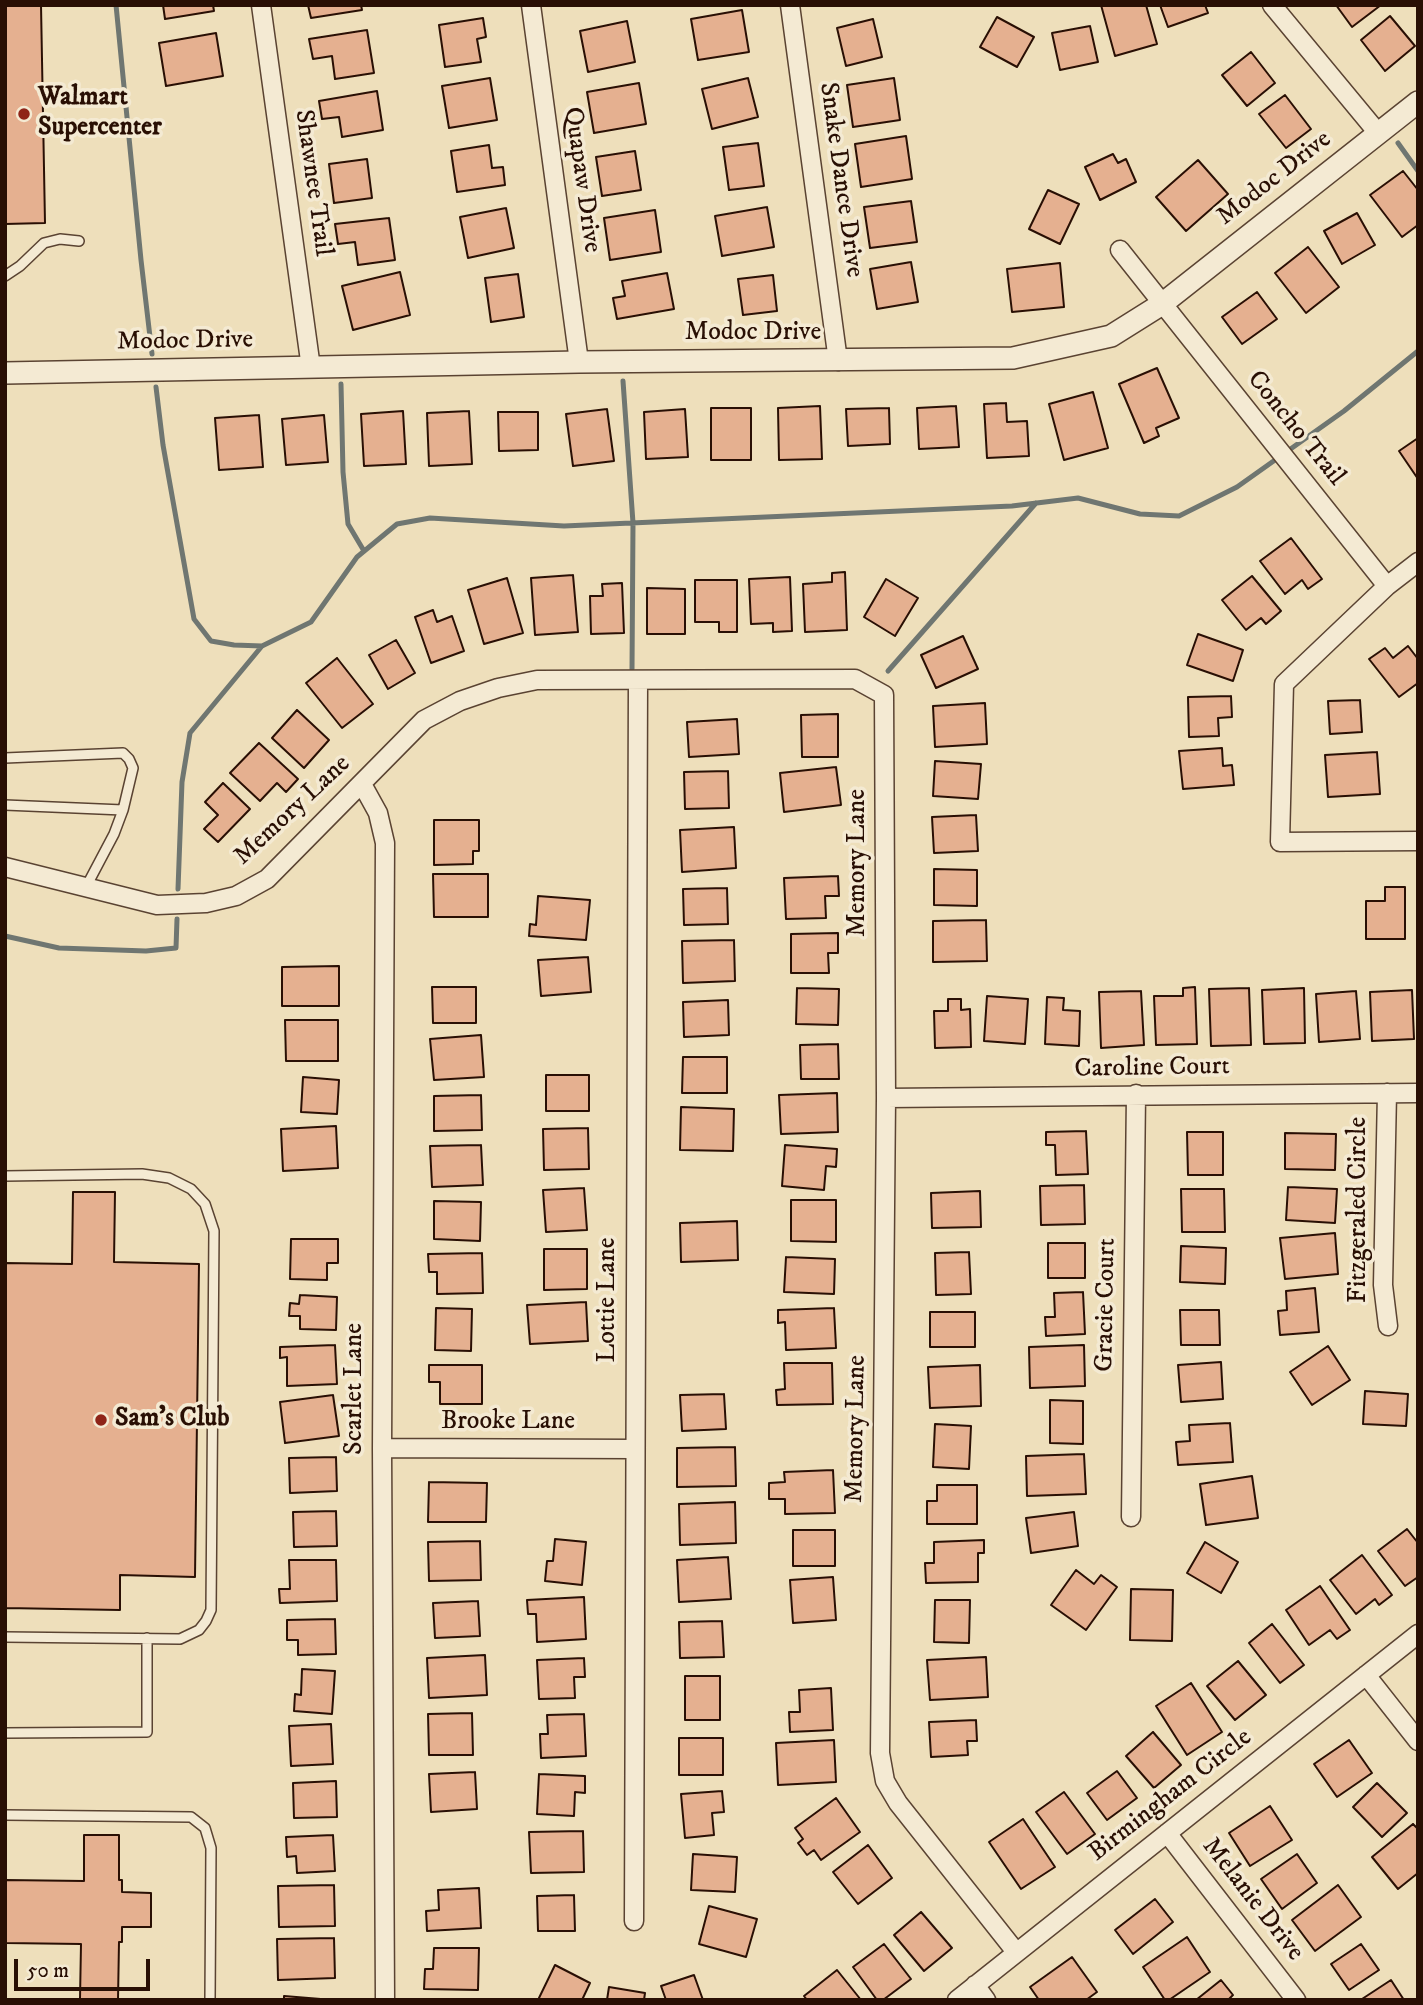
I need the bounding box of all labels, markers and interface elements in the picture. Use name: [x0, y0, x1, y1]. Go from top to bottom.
street label: Snake Dance Drive: [811, 80, 869, 280]
place label: Walmart Supercenter: [38, 83, 162, 144]
street label: Quapaw Drive: [555, 105, 607, 255]
marker: Walmart Supercenter: [16, 106, 32, 122]
street label: Shawnee Trail: [286, 108, 338, 258]
street label: Modoc Drive: [1212, 125, 1338, 233]
street label: Modoc Drive: [685, 318, 821, 350]
street label: Modoc Drive: [117, 325, 253, 359]
street label: Concho Trail: [1239, 365, 1351, 493]
street label: Memory Lane: [228, 749, 358, 873]
street label: Memory Lane: [843, 789, 875, 937]
street label: Caroline Court: [1074, 1052, 1230, 1086]
street label: Fitzgeraled Circle: [1344, 1117, 1376, 1303]
street label: Lottie Lane: [593, 1237, 625, 1363]
street label: Gracie Court: [1090, 1238, 1124, 1372]
street label: Scarlet Lane: [340, 1323, 372, 1455]
street label: Memory Lane: [840, 1355, 874, 1503]
place label: Sam's Club: [115, 1404, 229, 1436]
street label: Brooke Lane: [441, 1407, 575, 1439]
marker: Sam's Club: [93, 1412, 109, 1428]
street label: Birmingham Circle: [1083, 1723, 1259, 1869]
street label: Melanie Drive: [1194, 1832, 1310, 1968]
scale bar: [18, 1946, 154, 1990]
text: 50 m: [27, 1958, 69, 1984]

